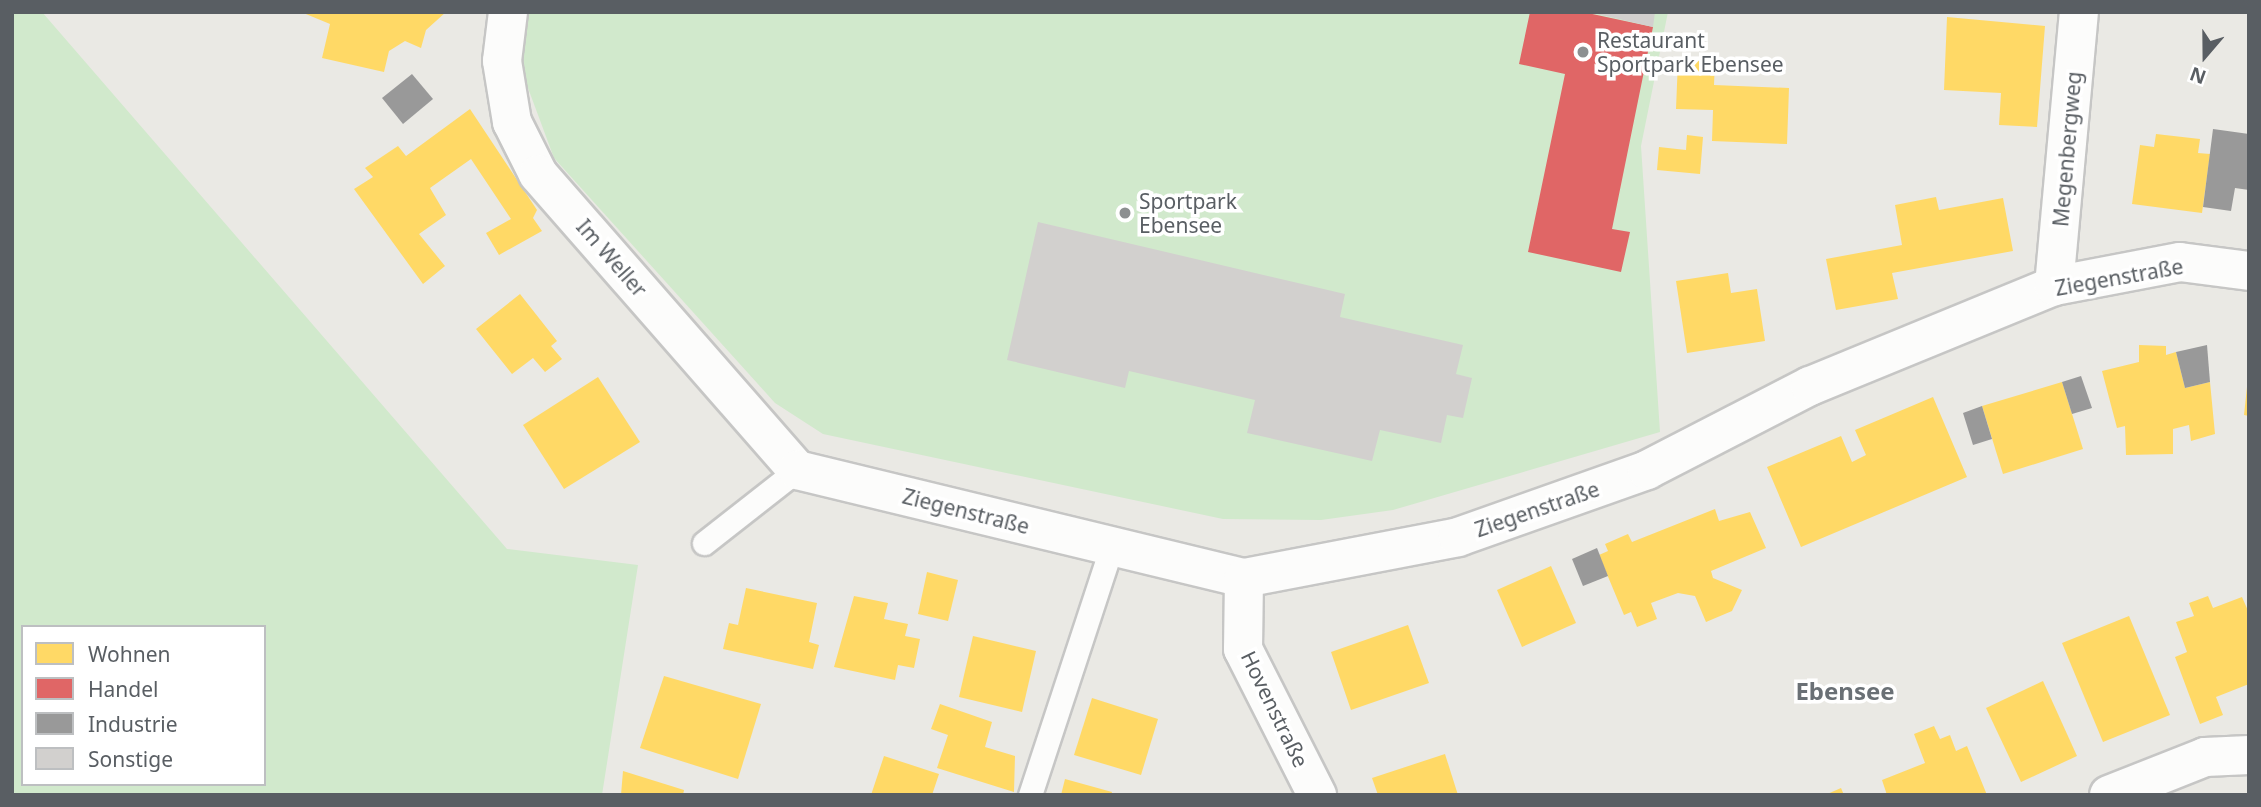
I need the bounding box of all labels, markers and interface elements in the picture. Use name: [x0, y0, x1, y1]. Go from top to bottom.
north arrow: [2170, 21, 2240, 91]
place label: Restaurant Sportpark Ebensee: [1597, 27, 1784, 77]
marker: Restaurant Sportpark Ebensee: [1575, 44, 1591, 60]
text: N: [2186, 61, 2210, 91]
street label: Megenbergweg: [2048, 70, 2086, 228]
place label: Sportpark Ebensee: [1139, 188, 1237, 238]
marker: Sportpark Ebensee: [1117, 205, 1133, 221]
street label: Im Weller: [571, 214, 653, 302]
street label: Ziegenstraße: [2053, 253, 2185, 301]
street label: Ziegenstraße: [1472, 476, 1602, 542]
street label: Ziegenstraße: [900, 483, 1032, 539]
legend: [21, 625, 266, 786]
text: Wohnen: [88, 640, 171, 668]
street label: Hovenstraße: [1236, 647, 1314, 771]
text: Handel: [88, 675, 159, 703]
district label: Ebensee: [1795, 677, 1895, 705]
text: Industrie: [88, 710, 178, 738]
text: Sonstige: [88, 745, 173, 773]

